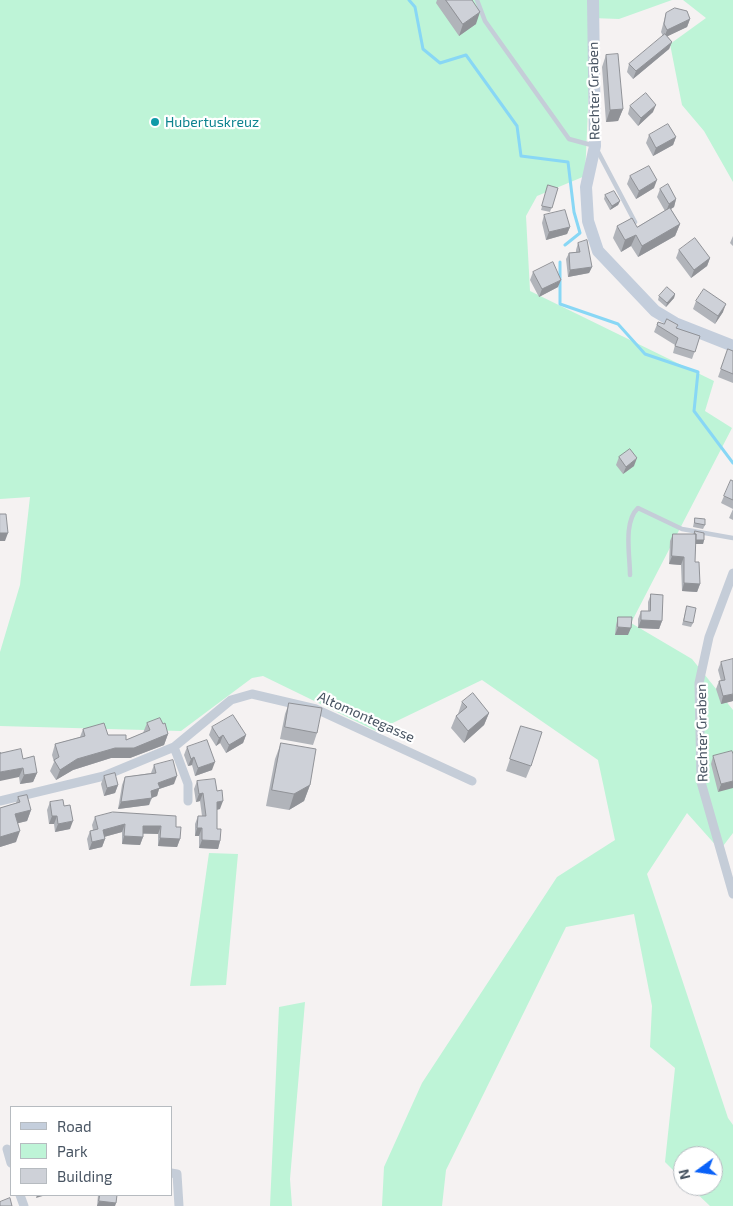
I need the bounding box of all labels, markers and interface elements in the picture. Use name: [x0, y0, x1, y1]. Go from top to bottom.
street label: Rechter Graben: [585, 42, 603, 140]
place label: Hubertuskreuz: [165, 114, 259, 130]
marker: Hubertuskreuz: [149, 116, 161, 128]
street label: Rechter Graben: [693, 684, 711, 782]
street label: Altomontegasse: [315, 688, 417, 746]
legend: [10, 1106, 172, 1196]
text: Road: [57, 1117, 92, 1135]
text: Park: [57, 1142, 88, 1160]
north arrow: [673, 1146, 723, 1196]
text: Building: [57, 1167, 112, 1185]
text: N: [674, 1168, 693, 1181]

